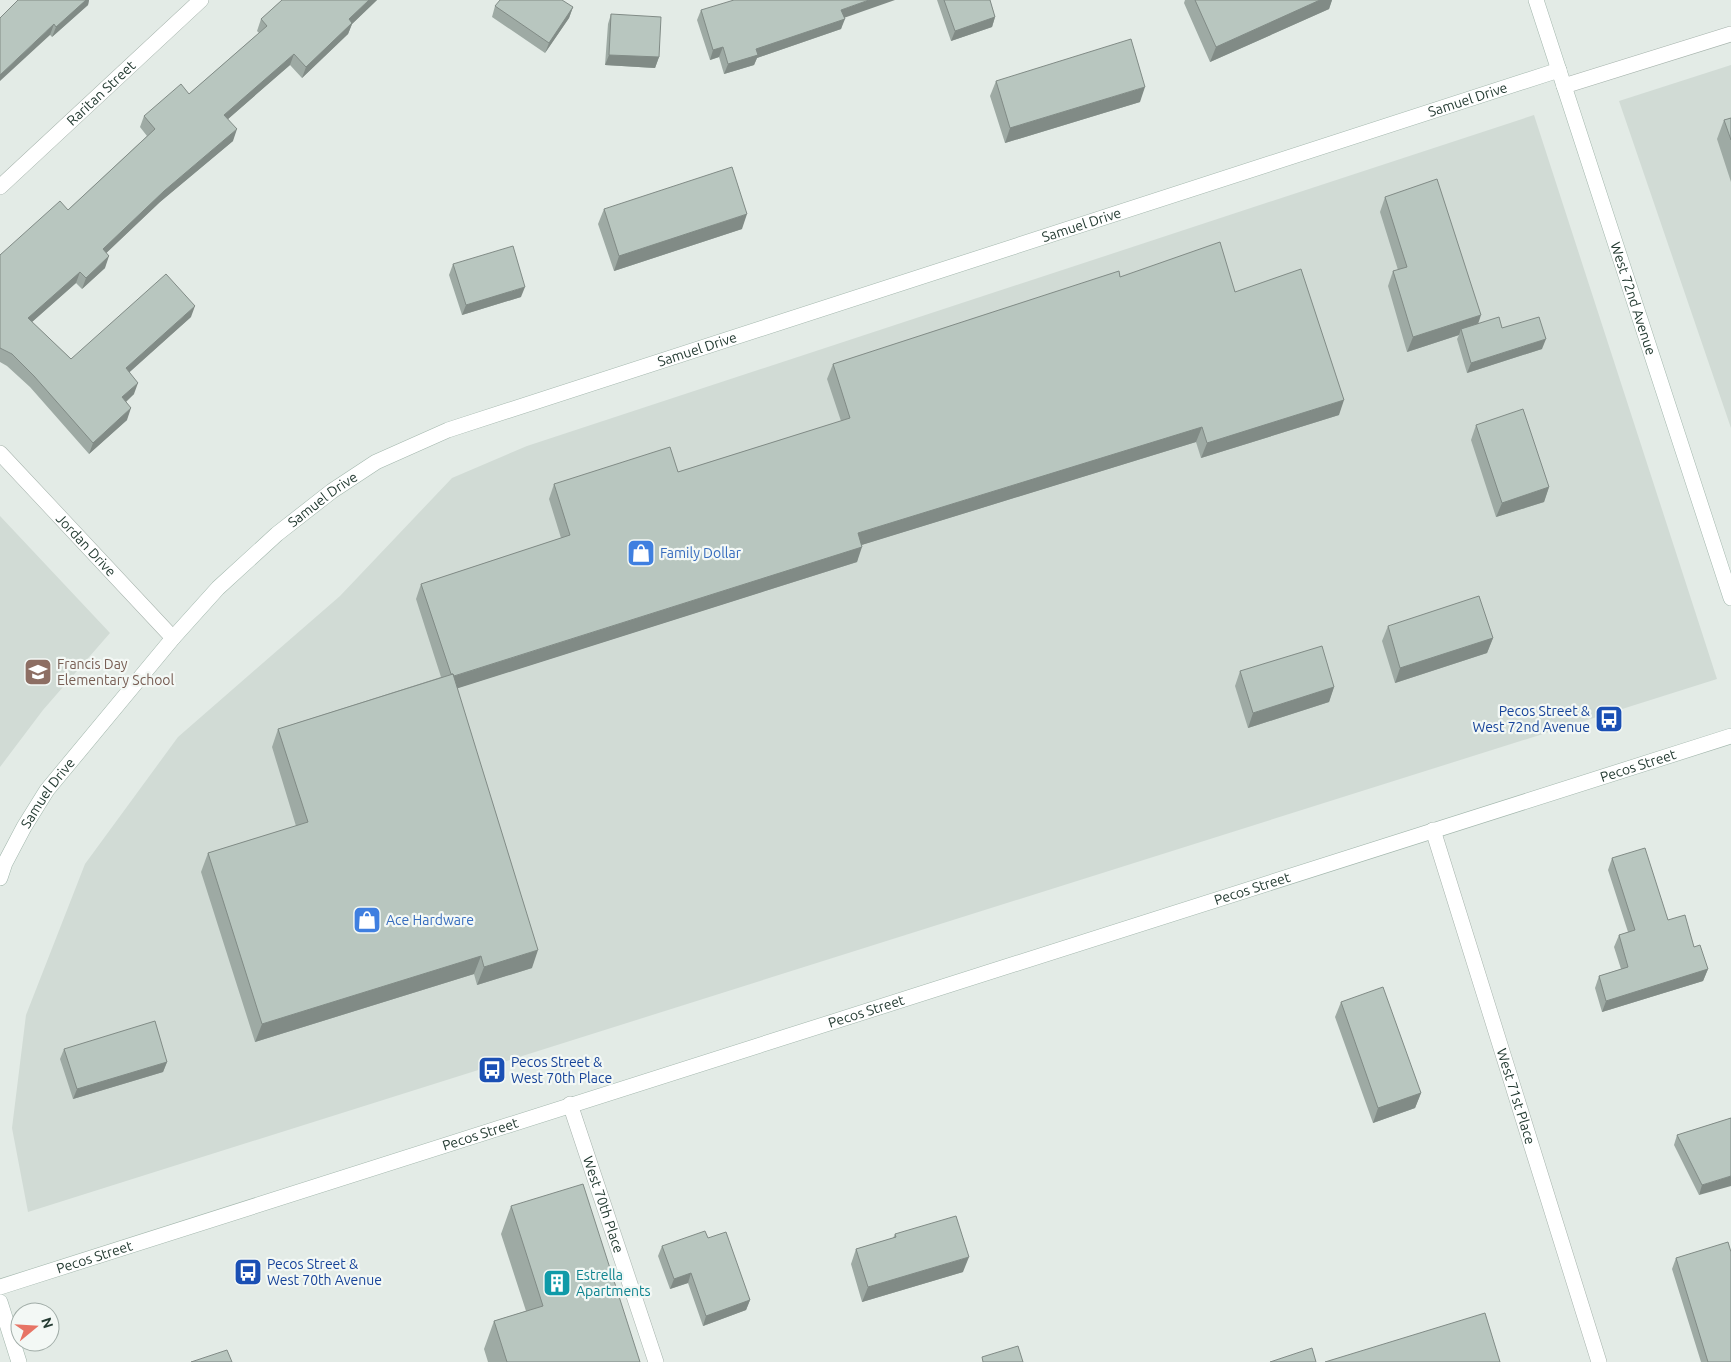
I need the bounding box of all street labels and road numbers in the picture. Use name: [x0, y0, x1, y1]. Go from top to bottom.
street label: Raritan Street: [63, 57, 139, 129]
street label: Samuel Drive: [1426, 79, 1509, 120]
street label: Samuel Drive: [1040, 204, 1123, 245]
street label: West 72nd Avenue: [1607, 240, 1659, 357]
street label: Samuel Drive: [656, 329, 739, 370]
street label: Samuel Drive: [285, 469, 360, 530]
street label: Jordan Drive: [53, 510, 119, 580]
street label: Pecos Street: [1598, 746, 1679, 785]
street label: Samuel Drive: [17, 755, 78, 831]
street label: Pecos Street: [1212, 869, 1293, 908]
street label: Pecos Street: [826, 992, 907, 1031]
street label: West 71st Place: [1494, 1047, 1539, 1146]
street label: Pecos Street: [440, 1114, 521, 1154]
street label: West 70th Place: [580, 1154, 627, 1255]
street label: Pecos Street: [54, 1237, 135, 1277]

